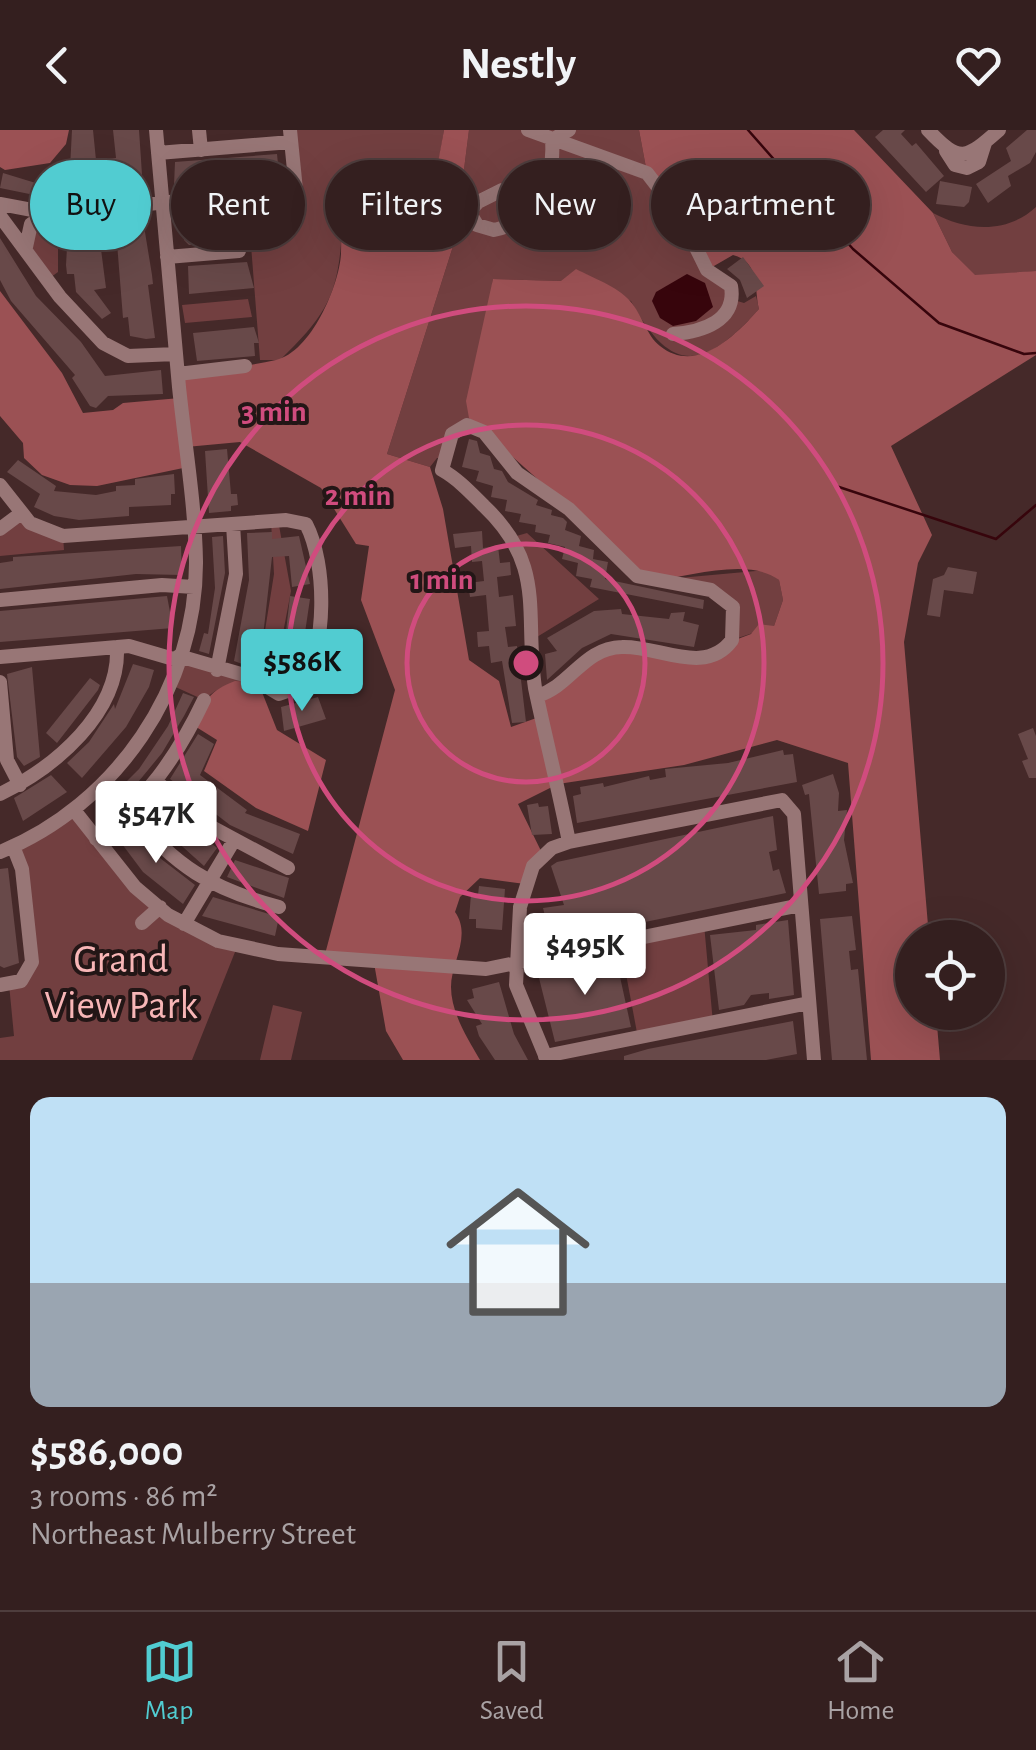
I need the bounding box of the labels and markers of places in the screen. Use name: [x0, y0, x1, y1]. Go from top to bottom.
pin: $586K: [232, 629, 372, 714]
centre of rings: [508, 645, 544, 681]
pin: $547K: [86, 781, 226, 866]
pin: $495K: [515, 913, 655, 998]

